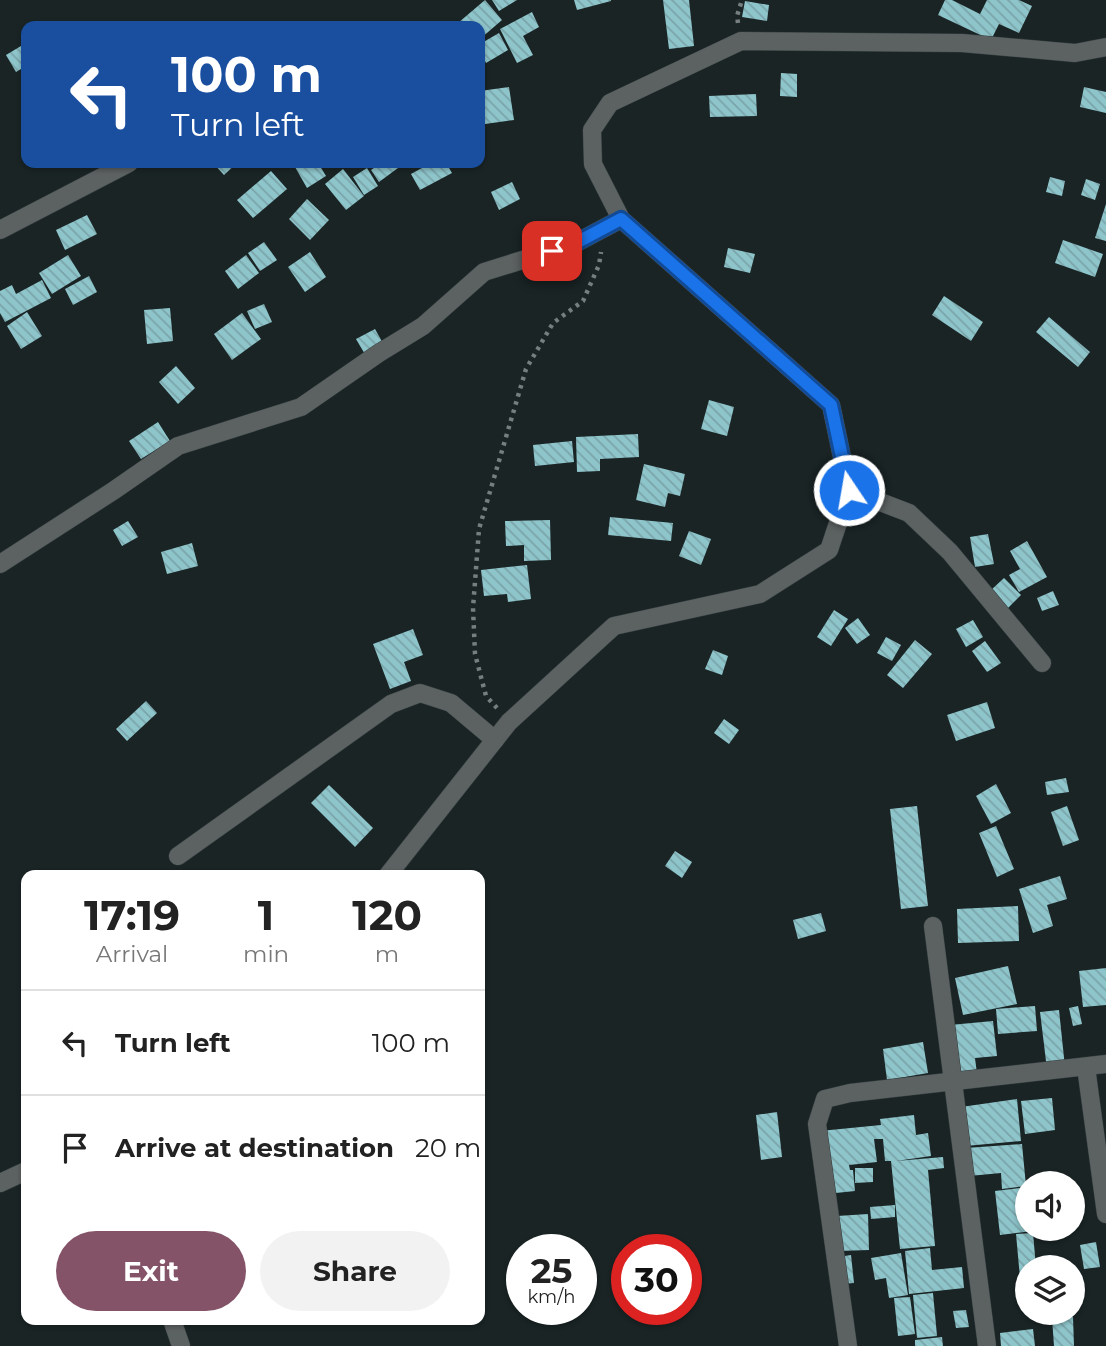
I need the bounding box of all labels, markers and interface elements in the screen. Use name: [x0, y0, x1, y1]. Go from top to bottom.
text: 100 m: [171, 45, 322, 104]
icon: left: [56, 49, 147, 140]
text: Turn left: [171, 105, 305, 144]
pin: [522, 221, 582, 281]
icon: arrive: [533, 232, 571, 270]
position arrow: [812, 453, 886, 527]
text: 17:19: [84, 889, 180, 941]
text: 1: [258, 889, 274, 941]
text: 120: [352, 889, 422, 941]
text: Arrival: [96, 940, 168, 968]
text: min: [243, 940, 289, 968]
text: m: [375, 940, 399, 968]
icon: left: [56, 1024, 94, 1062]
text: Turn left: [115, 1027, 231, 1059]
text: 100 m: [372, 1027, 450, 1059]
icon: arrive: [56, 1129, 94, 1167]
text: Arrive at destination: [115, 1132, 394, 1164]
text: 20 m: [415, 1132, 481, 1164]
map controls: [1015, 1171, 1085, 1325]
button: sound: [1015, 1171, 1085, 1241]
button: Exit: [56, 1231, 246, 1311]
button: Share: [260, 1231, 450, 1311]
speed limit sign: 30: [611, 1234, 702, 1325]
text: 25: [531, 1249, 572, 1292]
button: layers: [1015, 1255, 1085, 1325]
text: km/h: [527, 1286, 576, 1308]

